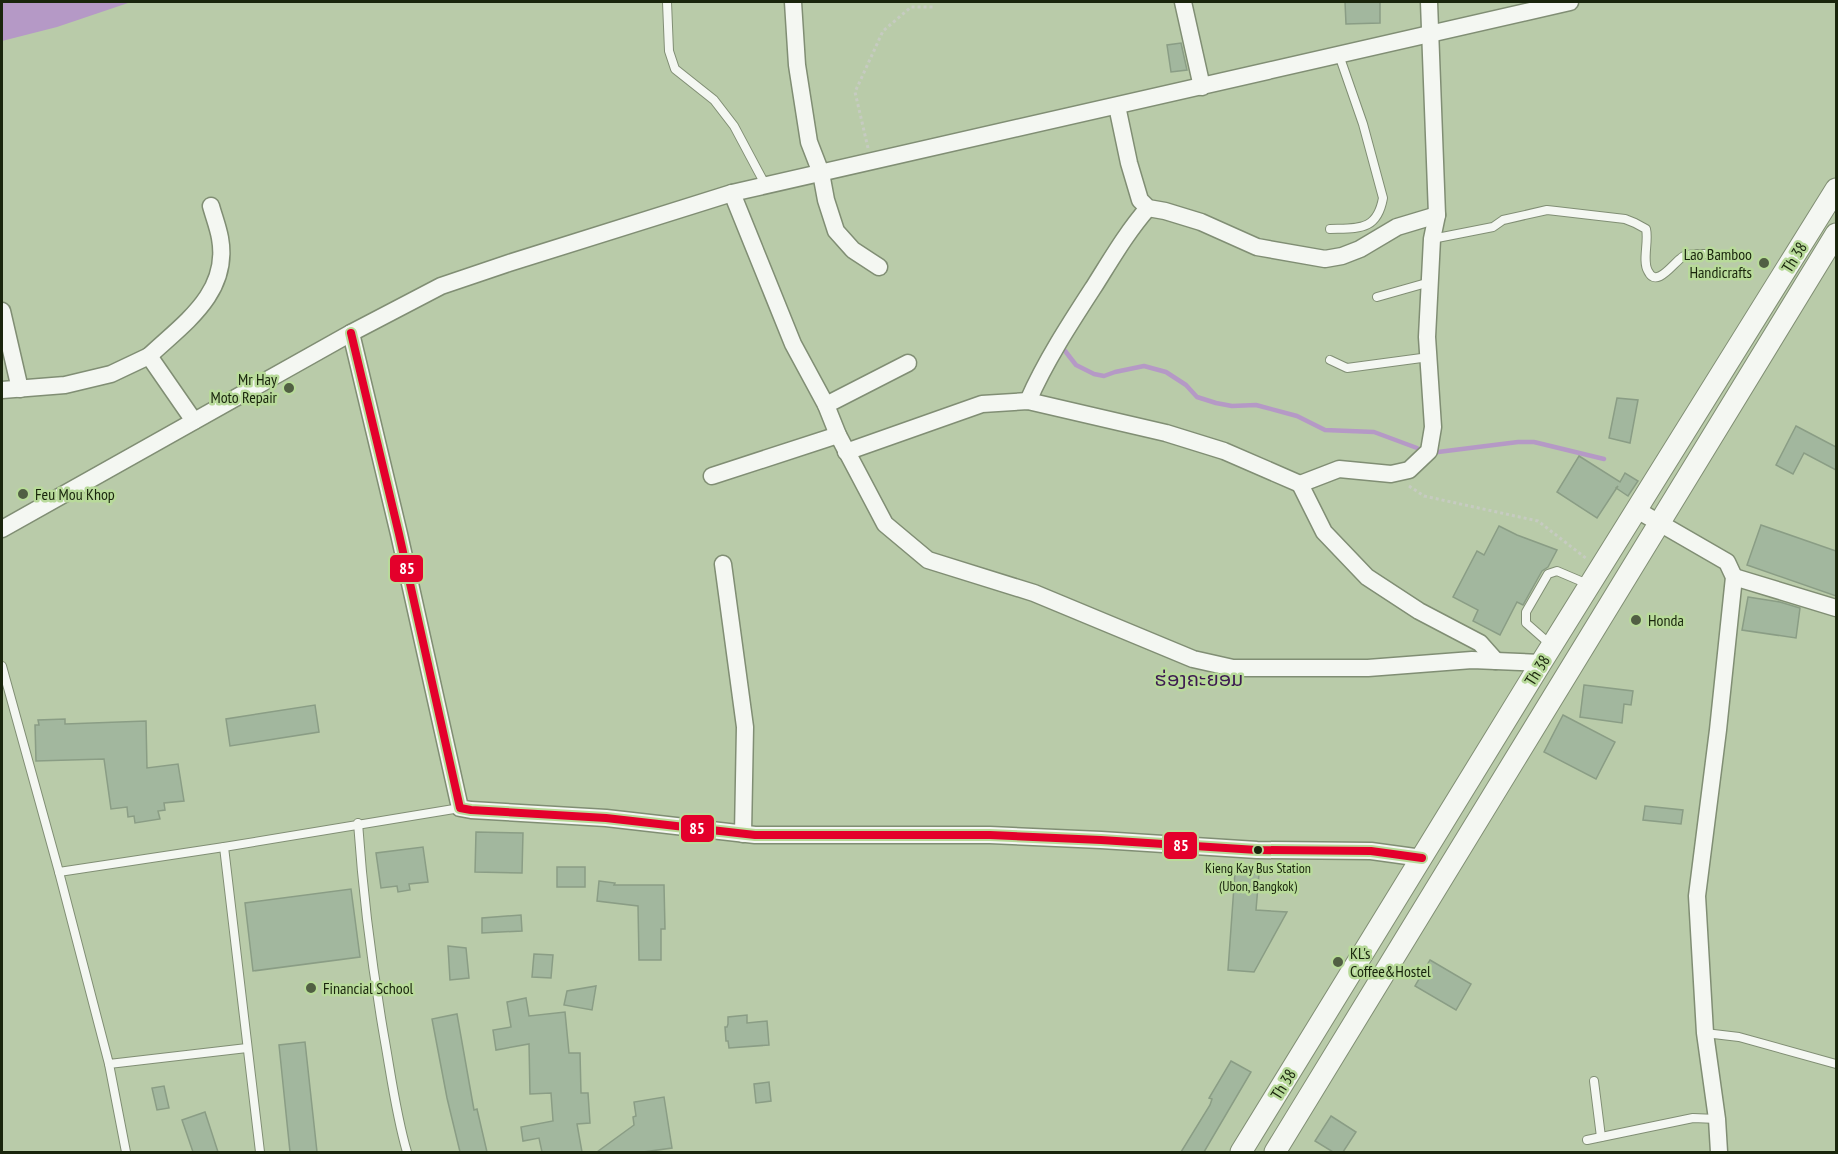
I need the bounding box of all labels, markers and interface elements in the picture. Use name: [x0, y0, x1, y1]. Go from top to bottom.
street label: Th 38: [1777, 238, 1811, 276]
place label: Lao Bamboo Handicrafts: [1684, 244, 1752, 282]
marker: Lao Bamboo Handicrafts: [1757, 256, 1771, 270]
place label: Mr Hay Moto Repair: [210, 369, 278, 407]
marker: Mr Hay Moto Repair: [282, 381, 296, 395]
place label: Feu Mou Khop: [35, 484, 115, 504]
marker: Feu Mou Khop: [16, 487, 30, 501]
line badge: 85: [389, 554, 424, 583]
text: 85: [399, 558, 415, 578]
place label: Honda: [1648, 610, 1684, 630]
marker: Honda: [1629, 613, 1643, 627]
street label: Th 38: [1520, 651, 1554, 689]
district label: ຮ່ອງຄະຍອມ: [1155, 666, 1243, 692]
line badge: 85: [680, 814, 715, 843]
text: 85: [689, 818, 705, 838]
line badge: 85: [1163, 831, 1198, 860]
text: 85: [1173, 835, 1189, 855]
marker: Kieng Kay Bus Station (Ubon, Bangkok): [1252, 844, 1264, 856]
place label: Kieng Kay Bus Station (Ubon, Bangkok): [1205, 859, 1311, 895]
place label: KL's Coffee&Hostel: [1350, 943, 1431, 981]
marker: KL's Coffee&Hostel: [1331, 955, 1345, 969]
place label: Financial School: [323, 978, 414, 998]
marker: Financial School: [304, 981, 318, 995]
street label: Th 38: [1266, 1065, 1300, 1103]

